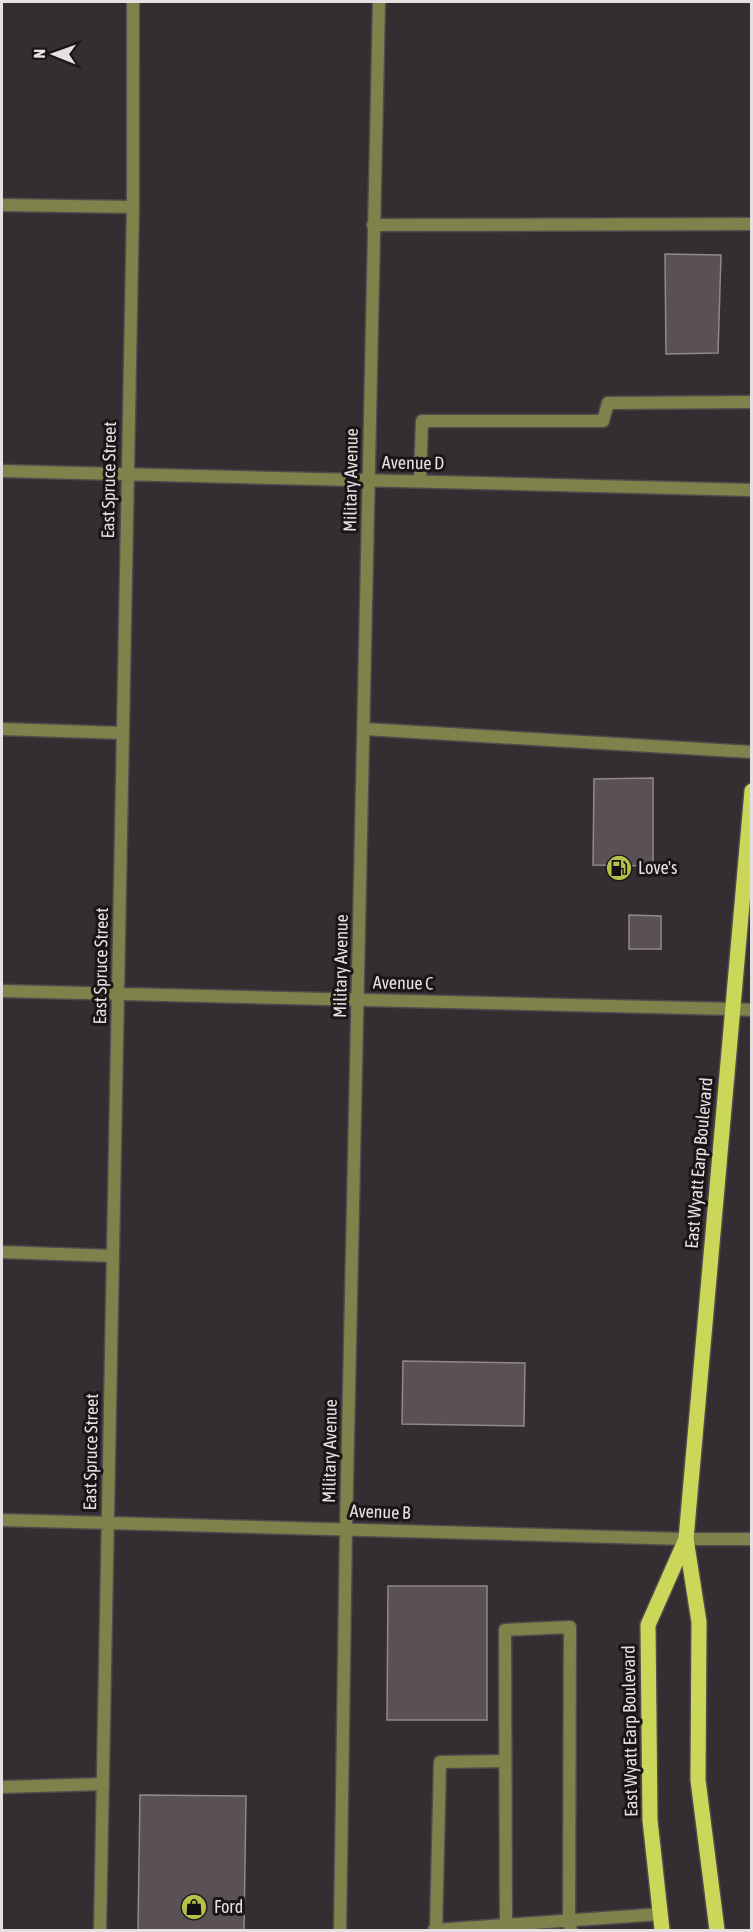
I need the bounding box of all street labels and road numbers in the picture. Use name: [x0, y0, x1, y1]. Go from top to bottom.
street label: East Spruce Street: [97, 421, 120, 539]
street label: Military Avenue: [339, 428, 362, 532]
street label: Avenue D: [382, 451, 444, 474]
street label: East Spruce Street: [89, 907, 112, 1025]
street label: Military Avenue: [329, 914, 352, 1018]
street label: Avenue C: [373, 971, 433, 994]
street label: East Wyatt Earp Boulevard: [681, 1077, 716, 1249]
street label: East Spruce Street: [79, 1393, 102, 1511]
street label: Military Avenue: [318, 1399, 341, 1503]
street label: Avenue B: [349, 1500, 411, 1523]
street label: East Wyatt Earp Boulevard: [618, 1645, 641, 1817]

